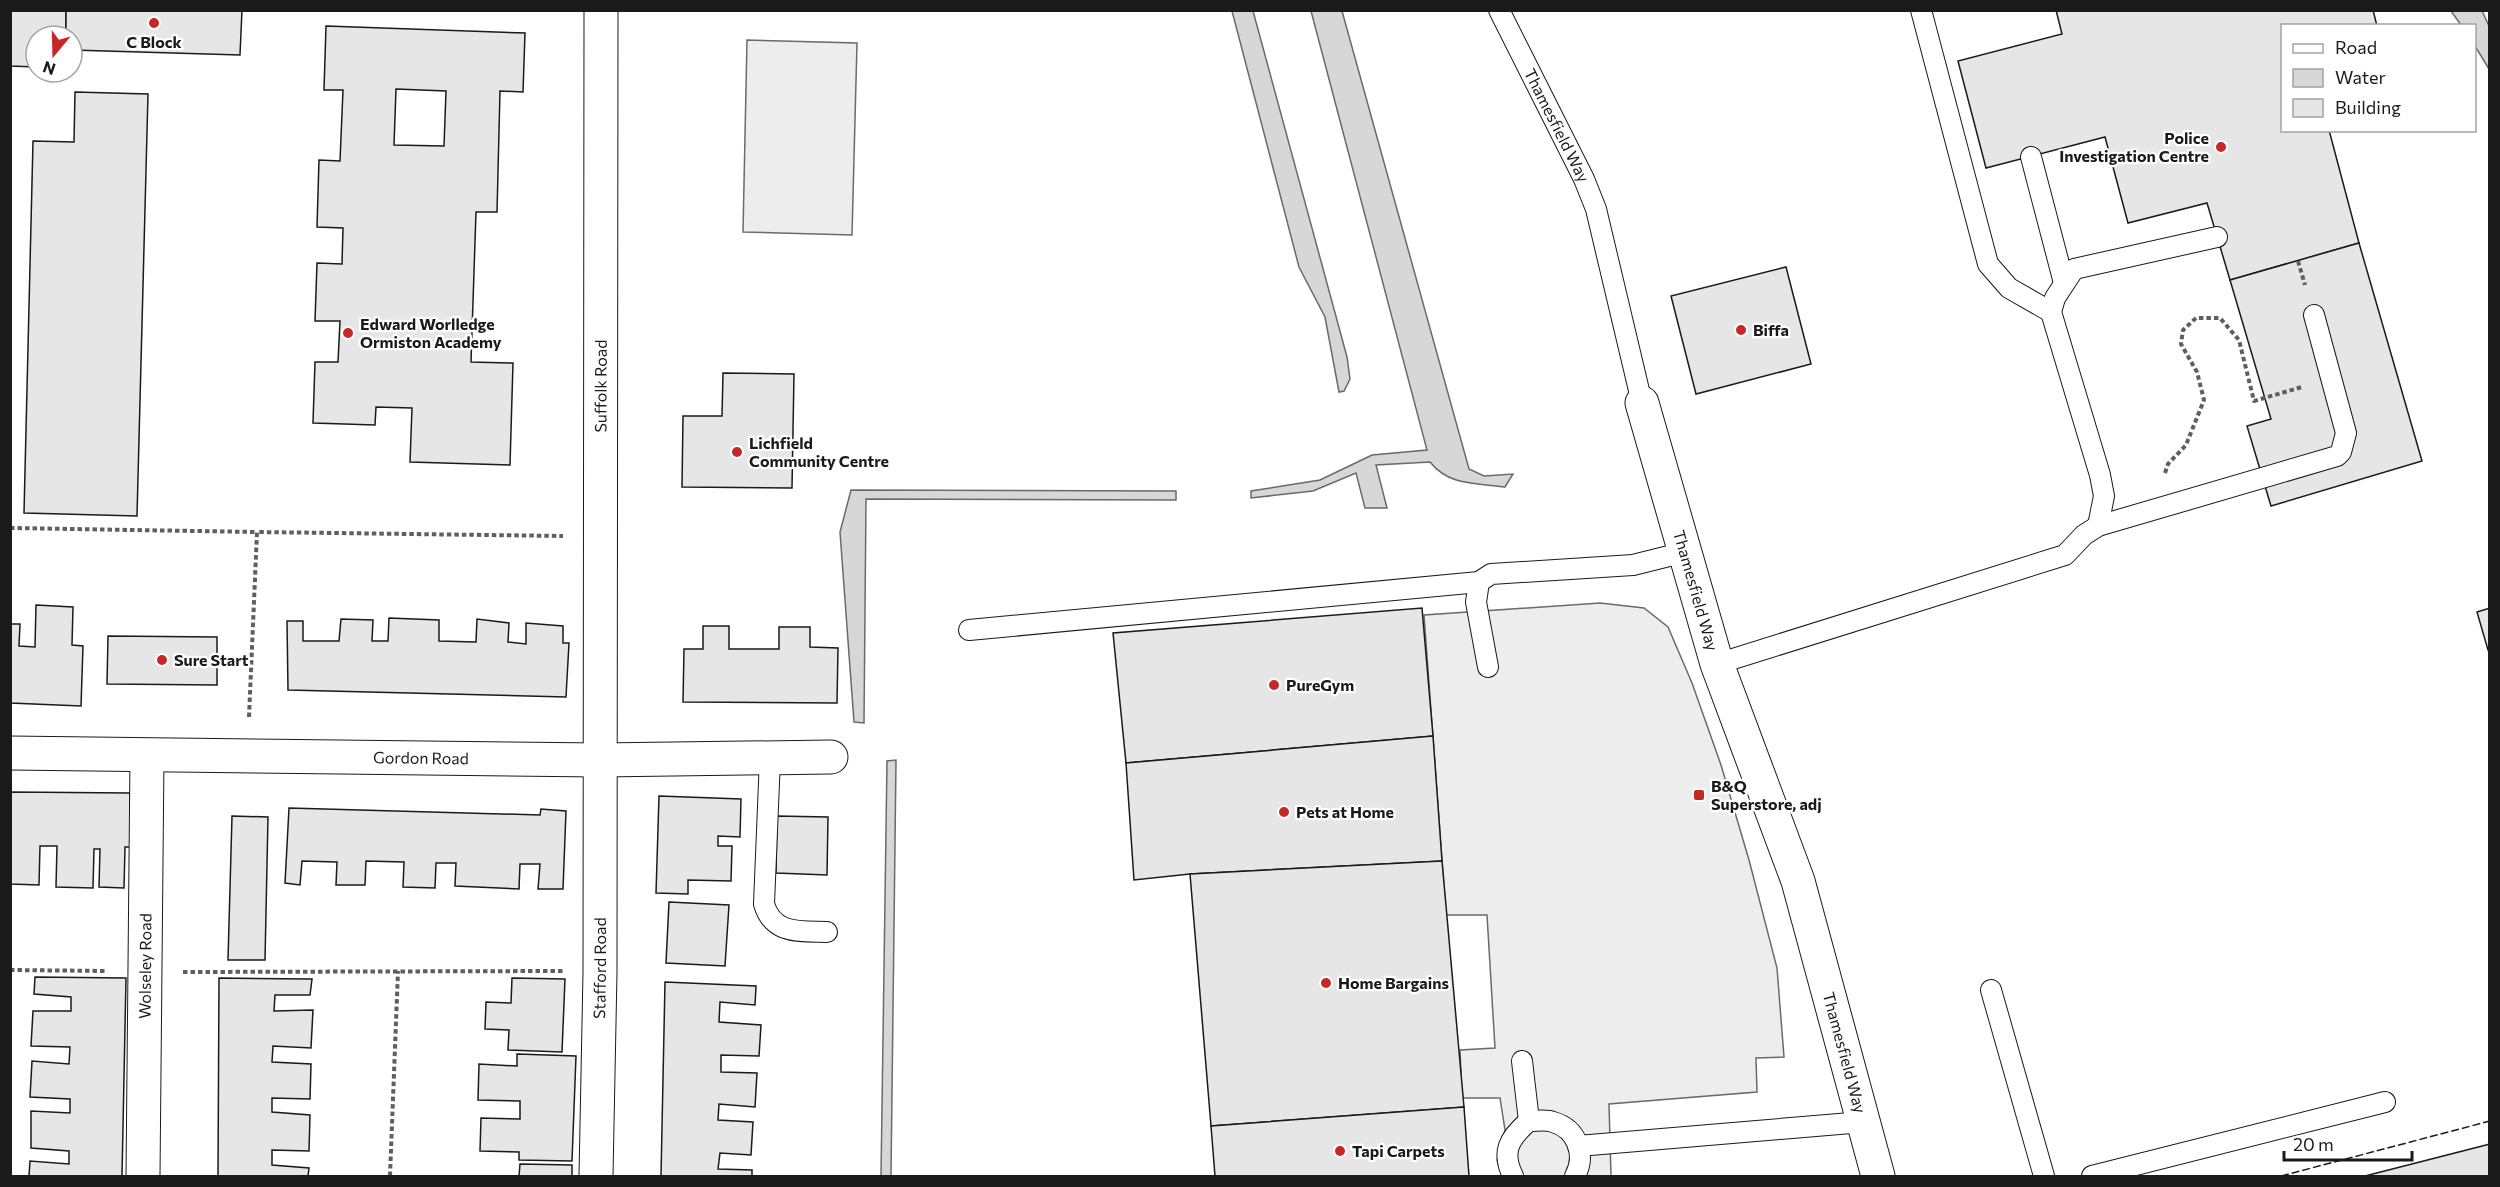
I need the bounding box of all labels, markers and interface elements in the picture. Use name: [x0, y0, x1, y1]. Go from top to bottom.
marker: C Block: [147, 16, 161, 30]
north arrow: [24, 24, 84, 84]
legend: [2281, 24, 2476, 132]
place label: C Block: [126, 32, 183, 51]
text: Road: [2335, 36, 2377, 58]
text: N: [40, 58, 58, 80]
street label: Thamesfield Way: [1521, 65, 1594, 185]
text: Water: [2335, 66, 2386, 88]
text: Building: [2335, 96, 2401, 118]
place label: Police Investigation Centre: [2059, 128, 2209, 165]
marker: Police Investigation Centre: [2214, 140, 2228, 154]
place label: Edward Worlledge Ormiston Academy: [360, 314, 502, 351]
place label: Biffa: [1753, 320, 1789, 339]
marker: Biffa: [1734, 323, 1748, 337]
marker: Edward Worlledge Ormiston Academy: [341, 326, 355, 340]
street label: Suffolk Road: [591, 340, 610, 433]
place label: Lichfield Community Centre: [749, 433, 889, 470]
marker: Lichfield Community Centre: [730, 445, 744, 459]
street label: Thamesfield Way: [1670, 528, 1723, 653]
place label: Sure Start: [174, 650, 249, 669]
marker: Sure Start: [155, 653, 169, 667]
place label: PureGym: [1286, 675, 1354, 694]
marker: PureGym: [1267, 678, 1281, 692]
street label: Gordon Road: [373, 747, 469, 767]
place label: B&Q Superstore, adj: [1711, 776, 1822, 813]
marker: B&Q Superstore, adj: [1692, 788, 1706, 802]
place label: Pets at Home: [1296, 802, 1394, 821]
marker: Pets at Home: [1277, 805, 1291, 819]
street label: Wolseley Road: [134, 913, 155, 1019]
street label: Stafford Road: [589, 917, 609, 1019]
place label: Home Bargains: [1338, 973, 1449, 992]
marker: Home Bargains: [1319, 976, 1333, 990]
street label: Thamesfield Way: [1820, 990, 1871, 1115]
scale bar: [2284, 1124, 2412, 1162]
text: 20 m: [2293, 1133, 2334, 1155]
place label: Tapi Carpets: [1352, 1141, 1445, 1160]
marker: Tapi Carpets: [1333, 1144, 1347, 1158]

